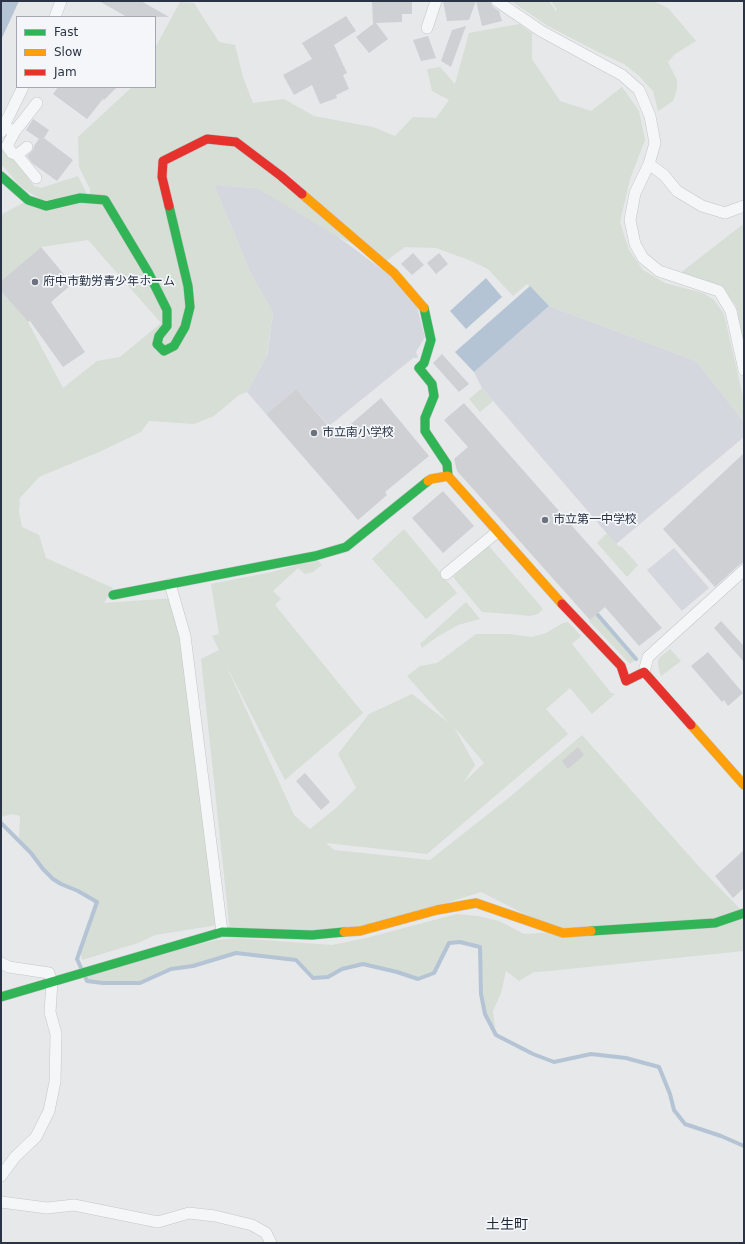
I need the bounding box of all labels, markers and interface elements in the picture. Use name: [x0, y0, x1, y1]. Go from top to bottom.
legend: [16, 16, 156, 88]
text: Fast: [54, 25, 78, 39]
text: Slow: [54, 45, 82, 59]
text: Jam: [54, 65, 77, 79]
place label: 府中市勤労青少年ホーム: [43, 275, 175, 289]
marker: 府中市勤労青少年ホーム: [30, 277, 40, 287]
place label: 市立南小学校: [322, 426, 394, 440]
marker: 市立南小学校: [309, 428, 319, 438]
place label: 市立第一中学校: [553, 513, 637, 527]
marker: 市立第一中学校: [540, 515, 550, 525]
district label: 土生町: [486, 1217, 528, 1233]

